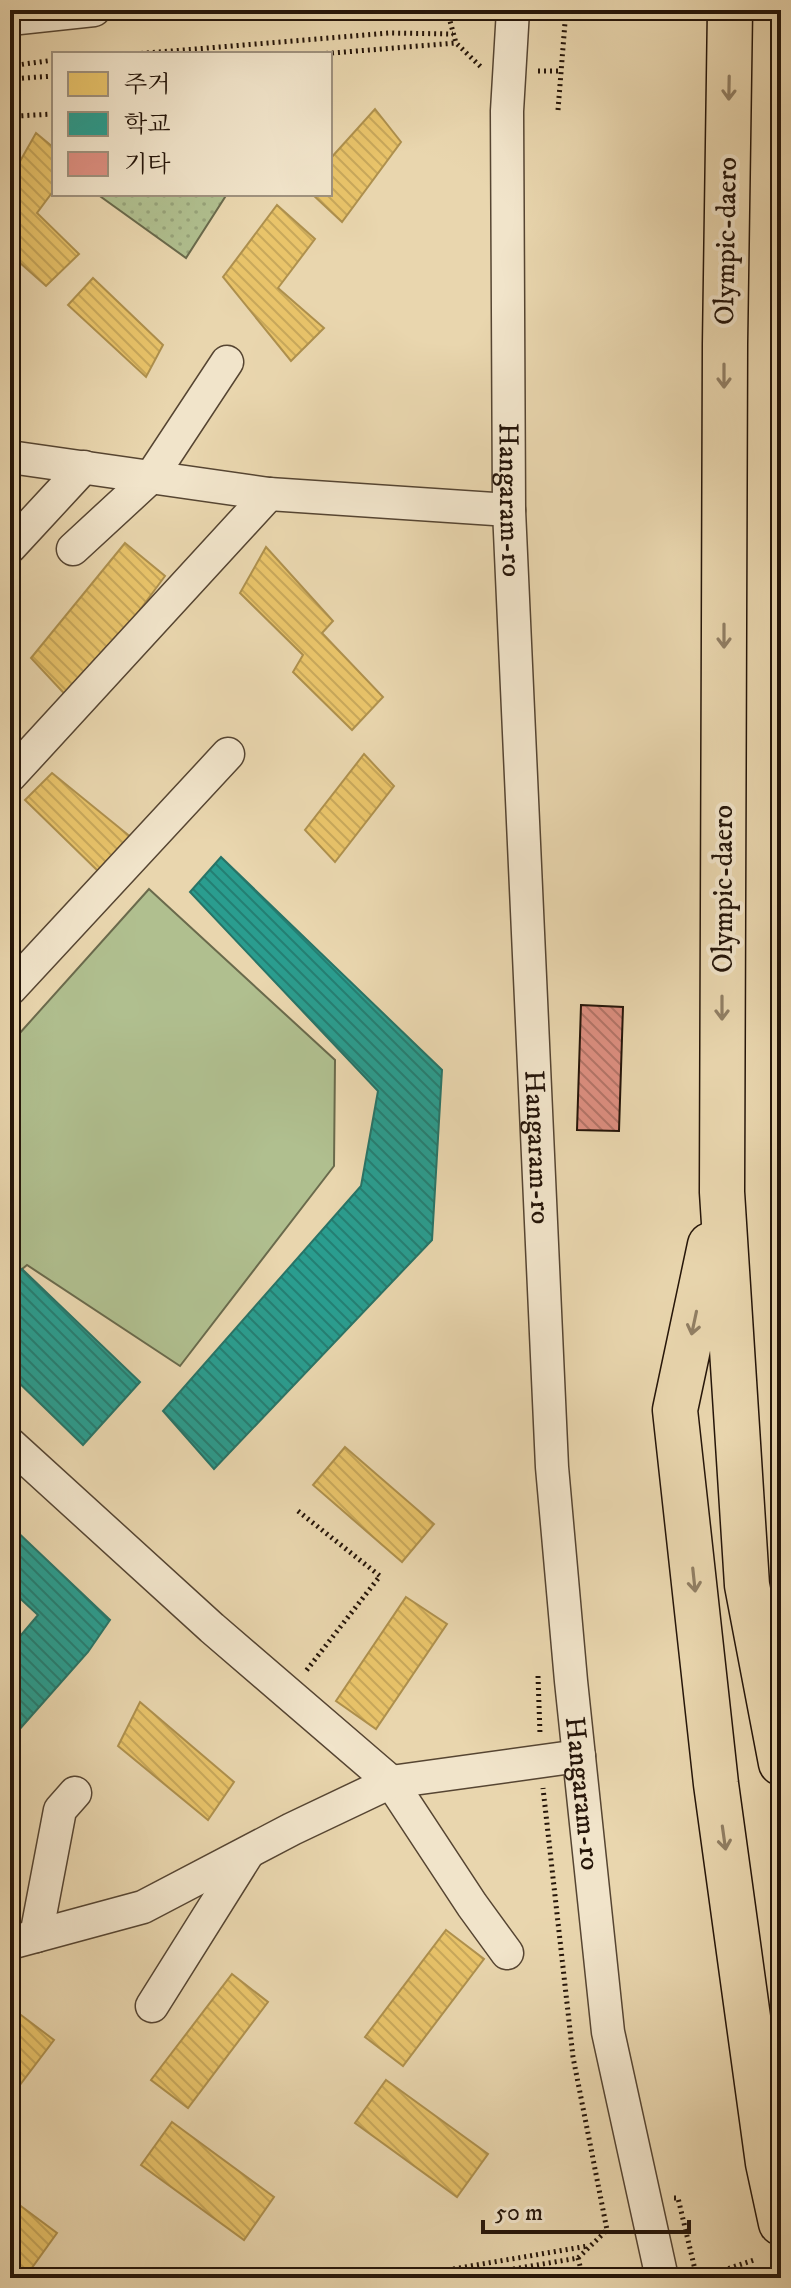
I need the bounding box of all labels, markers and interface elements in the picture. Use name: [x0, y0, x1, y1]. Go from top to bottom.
legend: [52, 52, 332, 196]
text: 주거: [124, 70, 170, 100]
one-way arrow: [721, 74, 737, 101]
text: 학교: [124, 110, 170, 140]
text: 기타: [124, 150, 171, 180]
street label: Olympic-daero: [707, 157, 745, 325]
one-way arrow: [717, 362, 732, 389]
street label: Hangaram-ro: [491, 423, 529, 578]
one-way arrow: [716, 622, 732, 649]
street label: Olympic-daero: [706, 805, 741, 973]
one-way arrow: [714, 994, 730, 1021]
street label: Hangaram-ro: [517, 1069, 559, 1225]
one-way arrow: [686, 1309, 701, 1335]
one-way arrow: [686, 1566, 701, 1593]
street label: Hangaram-ro: [557, 1715, 608, 1872]
one-way arrow: [717, 1825, 732, 1850]
scale bar: [483, 2184, 689, 2234]
text: 50 m: [495, 2198, 543, 2228]

